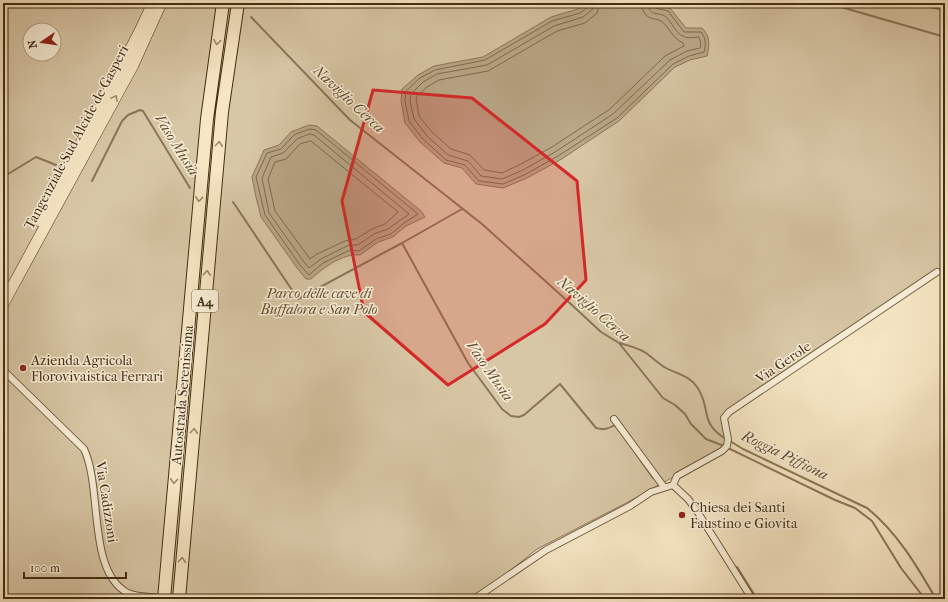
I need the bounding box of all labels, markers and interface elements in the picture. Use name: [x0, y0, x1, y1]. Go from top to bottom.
north arrow: [22, 22, 62, 62]
text: N: [25, 38, 40, 50]
one-way arrow: [213, 39, 222, 45]
street label: Tangenziale Sud Alcide de Gasperi: [21, 42, 132, 232]
water label: Naviglio Cerca: [309, 61, 388, 137]
one-way arrow: [110, 95, 118, 102]
water label: Vaso Musia: [151, 111, 203, 179]
one-way arrow: [215, 141, 224, 147]
one-way arrow: [195, 196, 204, 202]
one-way arrow: [203, 270, 212, 276]
water label: Naviglio Cerca: [553, 272, 634, 346]
park label: Parco delle cave di Buffalora e San Polo: [259, 285, 378, 318]
road number: A4: [192, 290, 218, 312]
street label: Autostrada Serenissima: [168, 324, 197, 467]
water label: Vaso Musia: [463, 338, 517, 405]
street label: Via Gerole: [752, 338, 814, 388]
place label: Azienda Agricola Florovivaistica Ferrari: [30, 352, 163, 385]
marker: Azienda Agricola Florovivaistica Ferrari: [18, 363, 28, 373]
water label: Roggia Piffiona: [738, 426, 831, 484]
one-way arrow: [189, 428, 198, 434]
street label: Via Cadizzoni: [92, 459, 121, 544]
one-way arrow: [170, 478, 179, 484]
place label: Chiesa dei Santi Faustino e Giovita: [690, 499, 798, 532]
marker: Chiesa dei Santi Faustino e Giovita: [677, 510, 687, 520]
scale bar: [24, 554, 126, 580]
one-way arrow: [178, 557, 187, 563]
text: 100 m: [30, 561, 60, 575]

